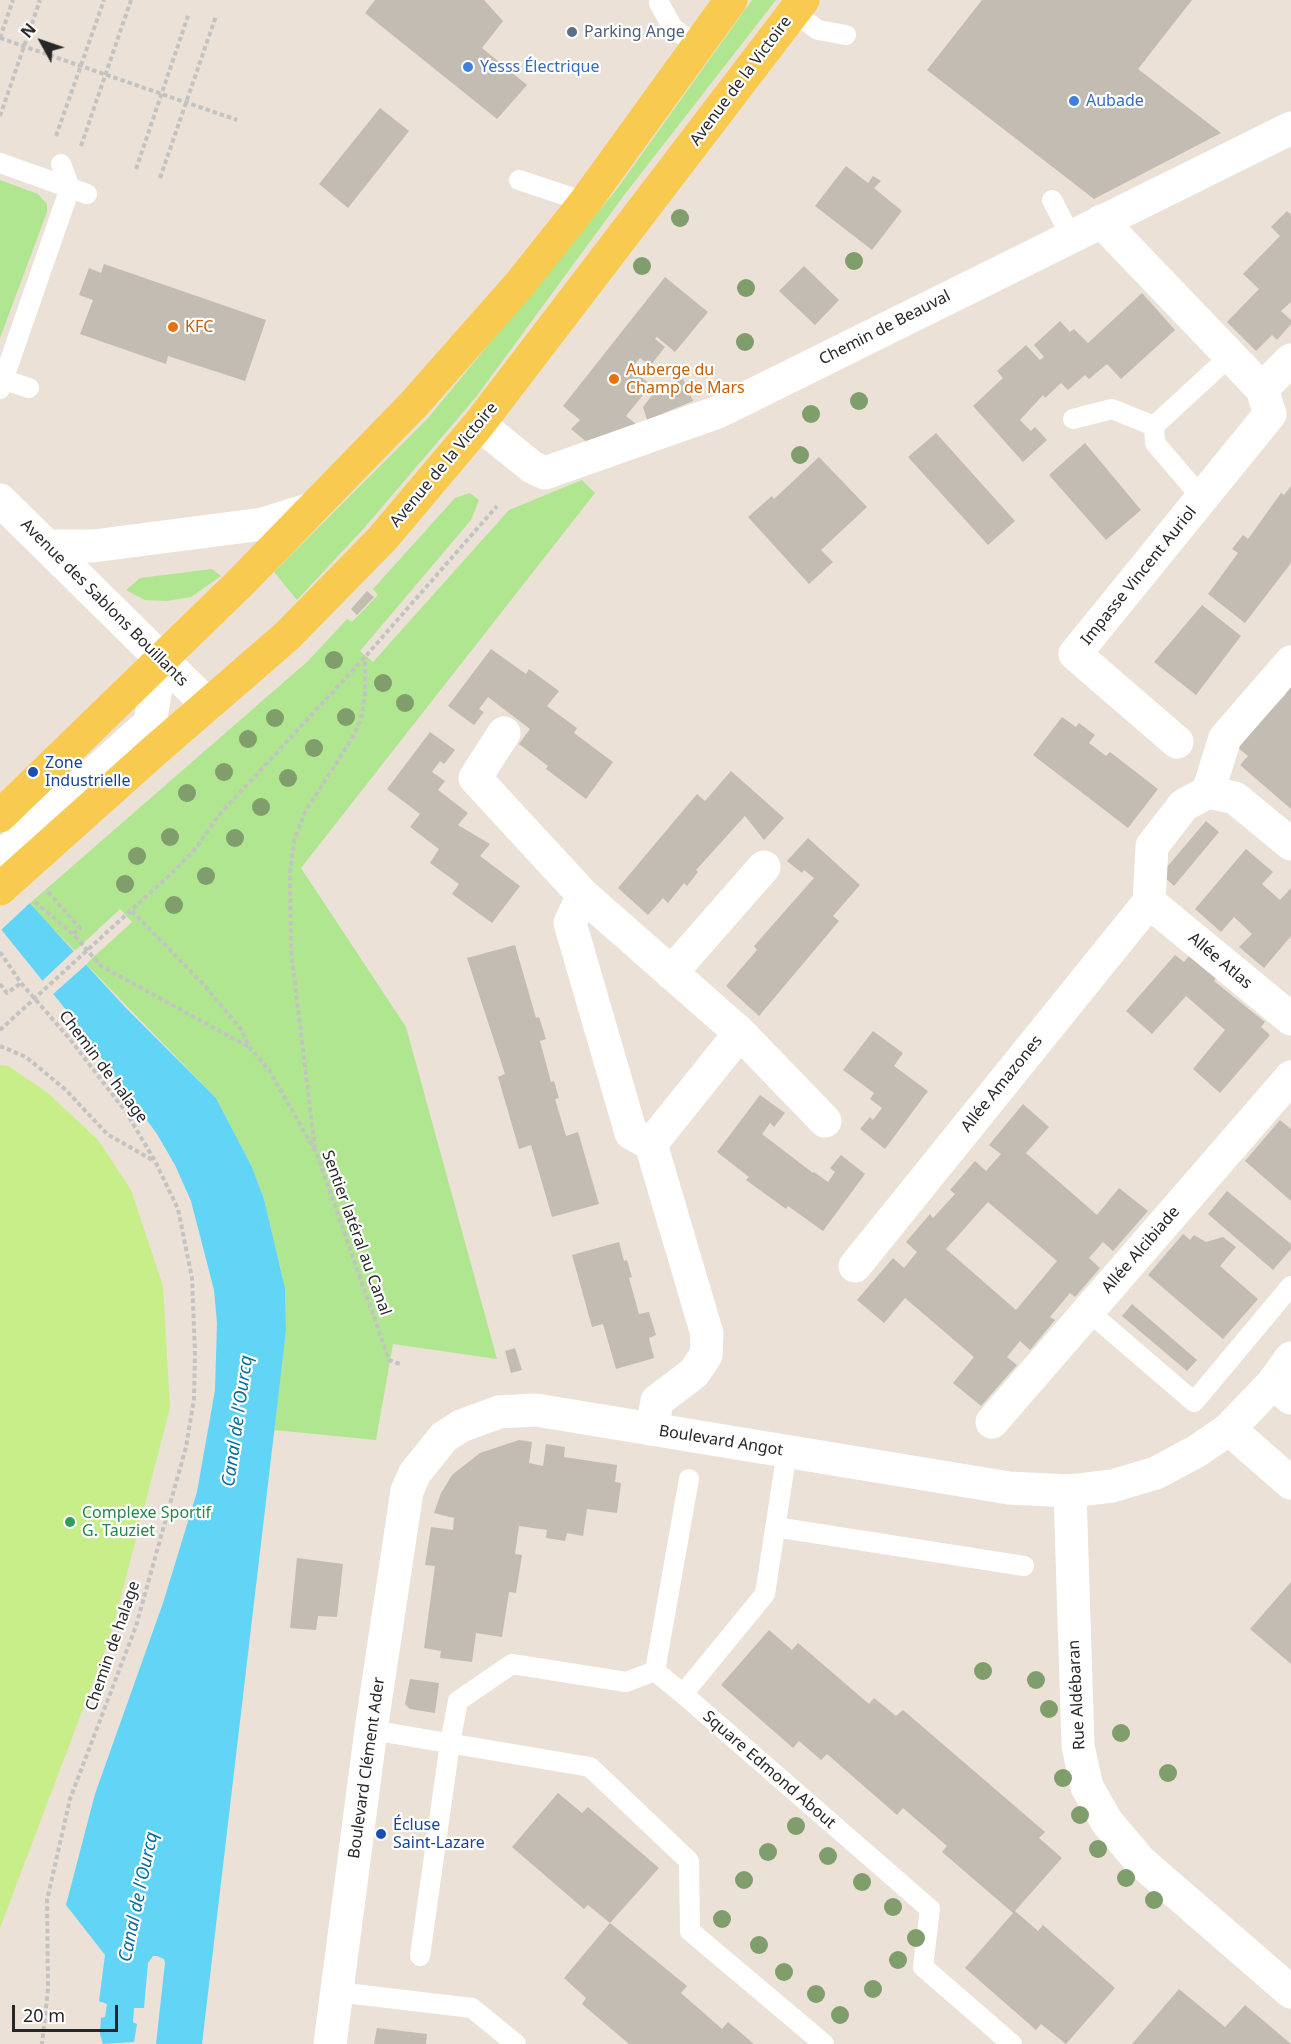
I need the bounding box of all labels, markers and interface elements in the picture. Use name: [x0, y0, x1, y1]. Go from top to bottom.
north arrow: [12, 12, 72, 72]
street label: Avenue de la Victoire: [686, 13, 796, 149]
text: N: [16, 18, 41, 42]
place label: Parking Ange: [584, 22, 685, 42]
marker: Parking Ange: [565, 25, 579, 39]
place label: Yesss Électrique: [480, 57, 599, 77]
marker: Yesss Électrique: [461, 60, 475, 74]
place label: Aubade: [1086, 91, 1144, 111]
marker: Aubade: [1067, 94, 1081, 108]
street label: Chemin de Beauval: [816, 287, 954, 369]
place label: KFC: [185, 317, 213, 337]
marker: KFC: [166, 320, 180, 334]
place label: Auberge du Champ de Mars: [626, 360, 745, 398]
marker: Auberge du Champ de Mars: [607, 372, 621, 386]
street label: Avenue de la Victoire: [386, 399, 502, 531]
street label: Impasse Vincent Auriol: [1077, 503, 1201, 649]
street label: Avenue des Sablons Bouillants: [16, 515, 192, 691]
place label: Zone Industrielle: [45, 753, 131, 791]
marker: Zone Industrielle: [26, 765, 40, 779]
street label: Allée Atlas: [1184, 929, 1256, 993]
street label: Chemin de halage: [54, 1007, 152, 1127]
street label: Allée Amazones: [957, 1032, 1047, 1136]
street label: Sentier latéral au Canal: [317, 1148, 395, 1318]
street label: Allée Alcibiade: [1098, 1203, 1184, 1297]
water label: Canal de l'Ourcq: [218, 1354, 258, 1488]
street label: Boulevard Angot: [657, 1422, 785, 1460]
place label: Complexe Sportif G. Tauziet: [82, 1503, 211, 1541]
marker: Complexe Sportif G. Tauziet: [63, 1515, 77, 1529]
street label: Chemin de halage: [82, 1579, 144, 1713]
street label: Rue Aldébaran: [1065, 1639, 1089, 1751]
street label: Boulevard Clément Ader: [345, 1676, 389, 1860]
street label: Square Edmond About: [699, 1707, 839, 1833]
place label: Écluse Saint-Lazare: [393, 1815, 485, 1853]
marker: Écluse Saint-Lazare: [374, 1827, 388, 1841]
water label: Canal de l'Ourcq: [115, 1830, 163, 1964]
scale bar: [15, 1993, 122, 2031]
text: 20 m: [23, 2003, 65, 2027]

